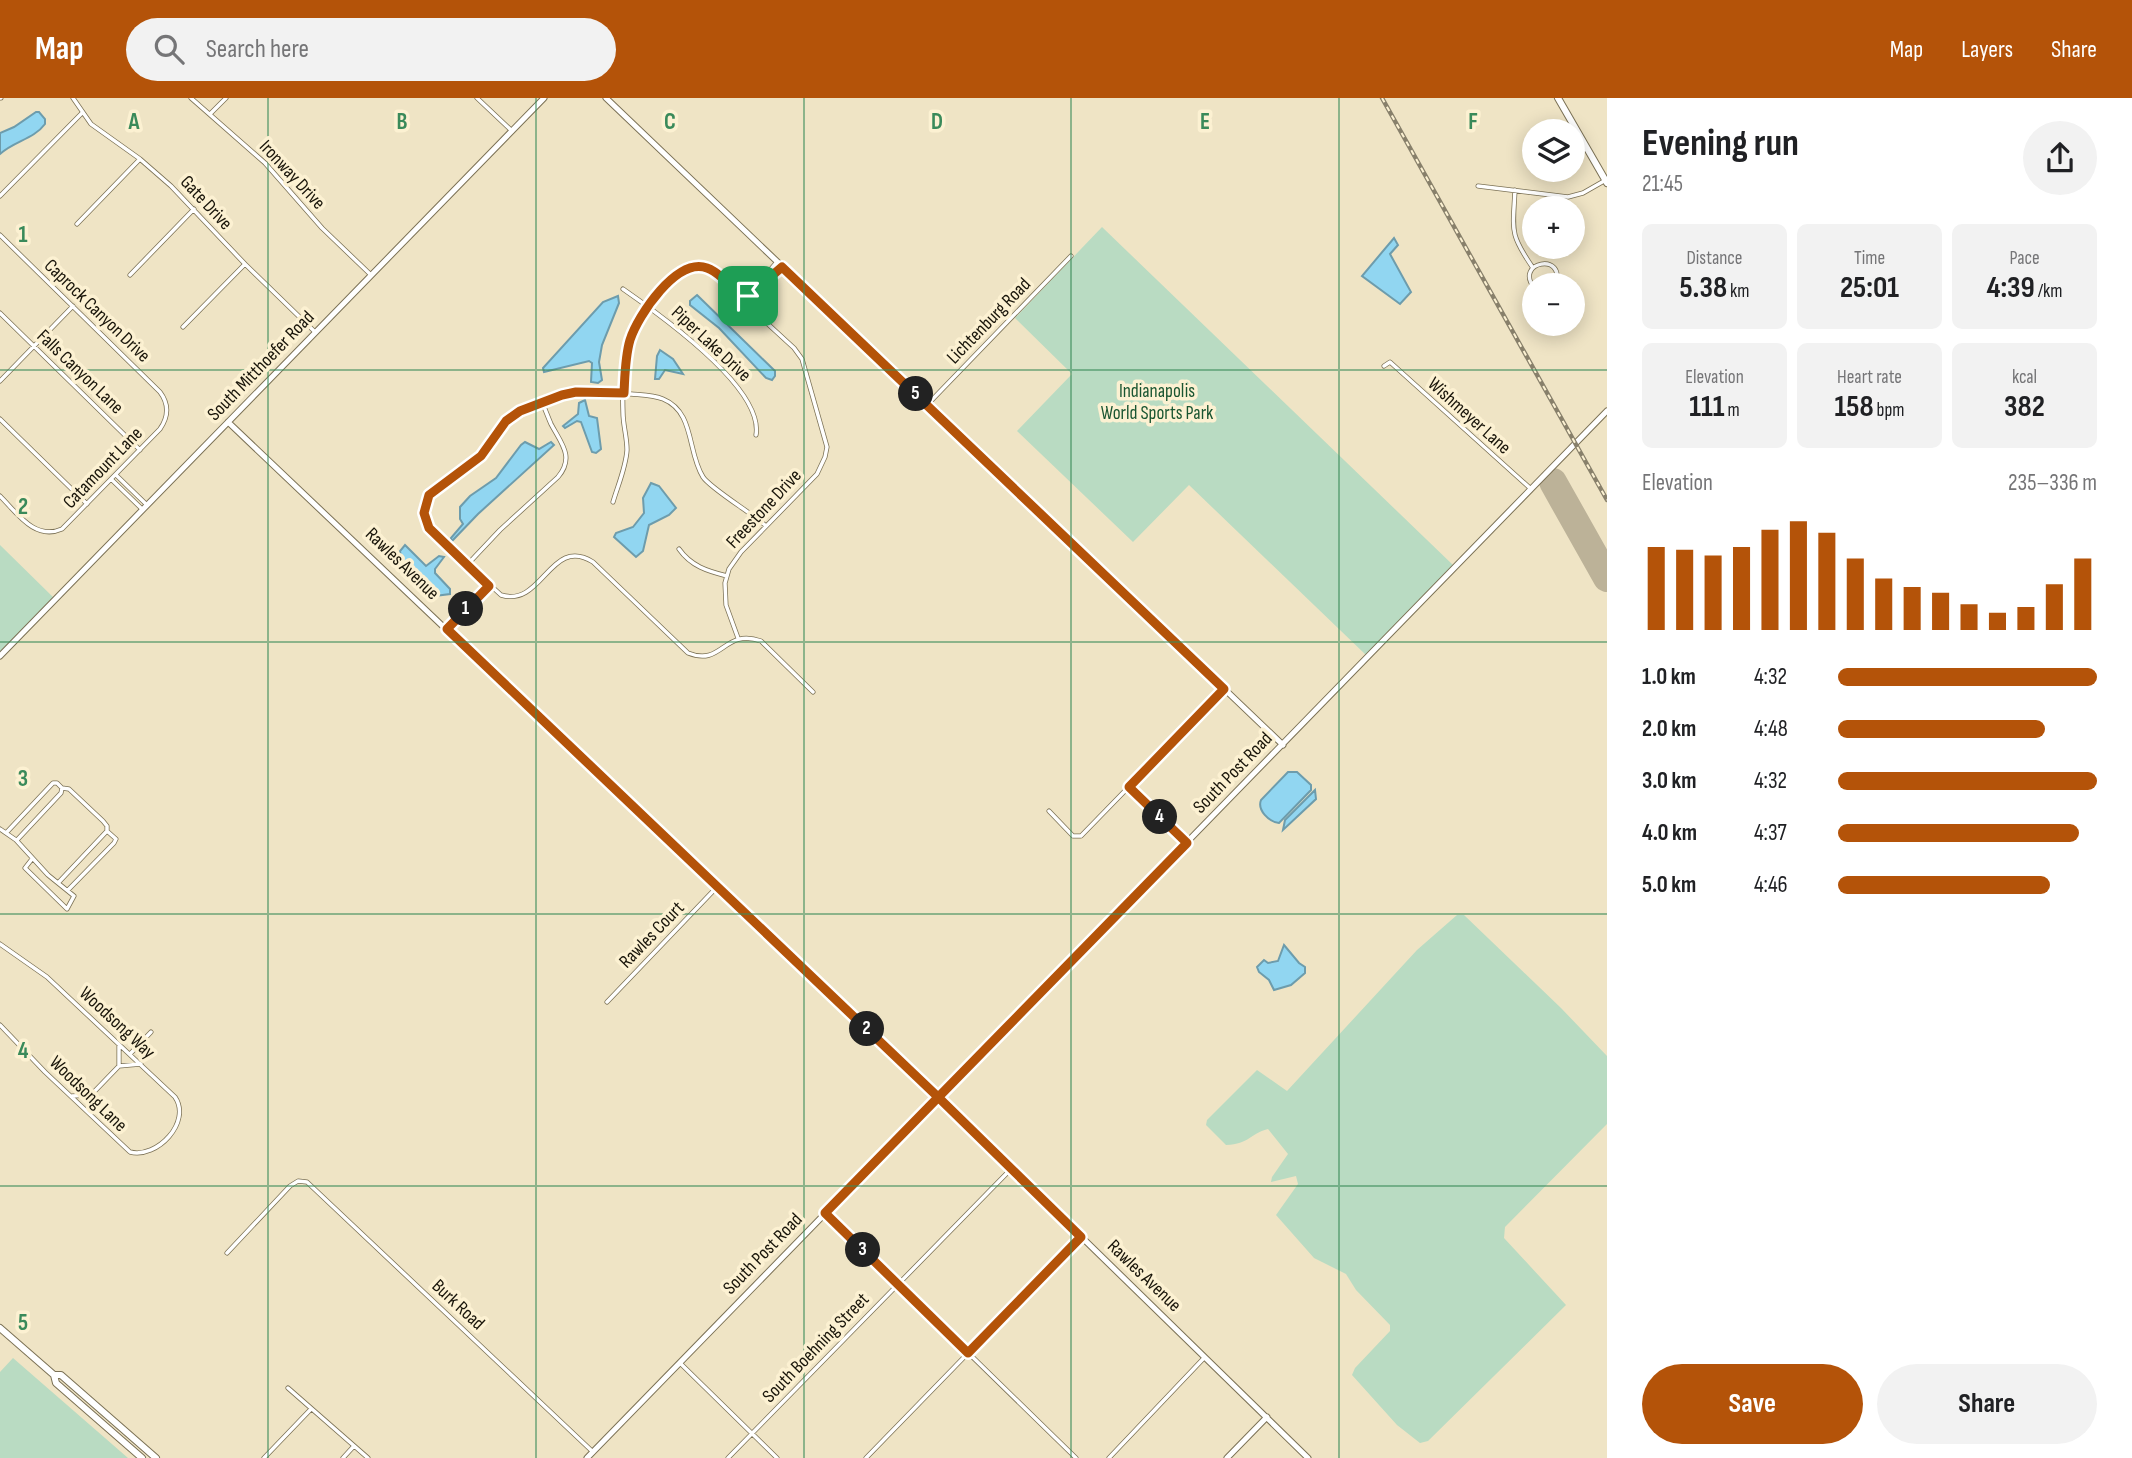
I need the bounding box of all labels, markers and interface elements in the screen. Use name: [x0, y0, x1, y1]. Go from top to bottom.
search box: [126, 18, 616, 81]
text: Map: [35, 29, 84, 69]
icon: search: [150, 30, 188, 68]
text: Search here: [206, 34, 309, 65]
text: Map: [1890, 35, 1923, 64]
text: Layers: [1961, 35, 2013, 64]
text: Share: [2051, 35, 2097, 64]
text: A: [128, 108, 141, 136]
text: B: [397, 108, 408, 136]
text: C: [664, 108, 676, 136]
text: D: [931, 108, 943, 136]
text: E: [1200, 108, 1210, 136]
text: F: [1468, 108, 1478, 136]
map controls: [1522, 119, 1585, 336]
button: layers: [1522, 119, 1585, 182]
text: Evening run: [1642, 121, 1799, 166]
button: share: [2023, 121, 2097, 195]
street label: Ironway Drive: [254, 136, 330, 214]
text: 21:45: [1642, 170, 1683, 198]
street label: Gate Drive: [175, 171, 237, 235]
button: +: [1522, 196, 1585, 259]
text: 1: [18, 221, 28, 249]
text: Distance: [1686, 247, 1743, 270]
text: Time: [1854, 247, 1885, 270]
text: Pace: [2009, 247, 2040, 270]
street label: Caprock Canyon Drive: [39, 255, 155, 367]
pin: [718, 266, 778, 326]
text: 5.38: [1679, 270, 1727, 306]
text: 25:01: [1840, 270, 1899, 306]
text: 4:39: [1986, 270, 2035, 306]
street label: Lichtenburg Road: [942, 273, 1036, 369]
button: −: [1522, 273, 1585, 336]
icon: arrive: [729, 277, 767, 315]
text: km: [1727, 280, 1750, 303]
text: /km: [2035, 280, 2063, 303]
street label: Piper Lake Drive: [666, 301, 756, 387]
street label: South Mitthoefer Road: [203, 306, 319, 426]
street label: Falls Canyon Lane: [32, 325, 128, 419]
text: Elevation: [1685, 366, 1744, 389]
text: Heart rate: [1837, 366, 1902, 389]
text: kcal: [2012, 366, 2037, 389]
street label: Wishmeyer Lane: [1423, 373, 1515, 459]
pin: 5: [898, 376, 934, 412]
park label: Indianapolis World Sports Park: [1101, 380, 1214, 425]
text: 5: [911, 382, 920, 405]
text: 111: [1689, 389, 1725, 425]
text: 158: [1834, 389, 1874, 425]
text: 382: [2004, 389, 2045, 425]
text: m: [1725, 399, 1740, 422]
text: bpm: [1874, 399, 1905, 422]
street label: Catamount Lane: [58, 422, 148, 514]
street label: Freestone Drive: [722, 465, 806, 553]
text: Elevation: [1642, 469, 1713, 497]
text: 235–336 m: [2008, 469, 2097, 497]
text: 2: [18, 493, 28, 521]
street label: Rawles Avenue: [360, 523, 444, 605]
pin: 1: [448, 592, 484, 626]
text: 1: [462, 597, 469, 620]
text: 1.0 km: [1642, 663, 1696, 691]
text: 4:32: [1754, 663, 1787, 691]
text: 2.0 km: [1642, 715, 1696, 743]
text: 4:48: [1754, 715, 1788, 743]
street label: South Post Road: [1189, 728, 1277, 818]
text: 3: [18, 765, 28, 793]
text: 3.0 km: [1642, 767, 1697, 795]
text: 4:32: [1754, 767, 1787, 795]
pin: 4: [1142, 800, 1178, 834]
text: 4: [1155, 805, 1164, 828]
text: 4.0 km: [1642, 819, 1697, 847]
text: 4:37: [1754, 819, 1787, 847]
text: 5.0 km: [1642, 871, 1696, 899]
text: 4:46: [1754, 871, 1788, 899]
street label: Rawles Court: [615, 897, 690, 973]
street label: Woodsong Way: [74, 982, 160, 1064]
pin: 2: [850, 1012, 884, 1046]
text: 2: [862, 1017, 871, 1040]
text: 4: [18, 1037, 29, 1065]
street label: Woodsong Lane: [44, 1051, 132, 1137]
street label: South Post Road: [719, 1209, 807, 1299]
pin: 3: [846, 1232, 880, 1268]
street label: Rawles Avenue: [1102, 1235, 1186, 1317]
text: 3: [858, 1238, 867, 1261]
street label: Burk Road: [427, 1275, 489, 1335]
street label: South Boehning Street: [758, 1288, 874, 1408]
text: 5: [18, 1309, 28, 1337]
button: Save: [1642, 1364, 1863, 1444]
button: Share: [1877, 1364, 2097, 1444]

